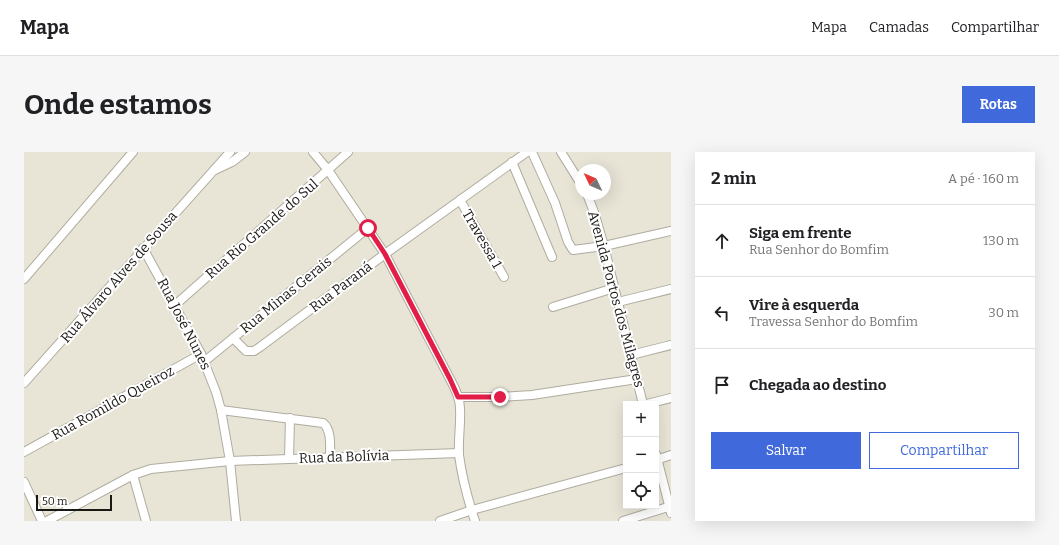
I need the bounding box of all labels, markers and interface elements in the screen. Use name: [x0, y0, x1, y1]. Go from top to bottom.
text: Mapa: [20, 16, 69, 39]
text: Mapa: [811, 19, 847, 36]
text: Camadas: [869, 19, 929, 36]
text: Compartilhar: [951, 19, 1039, 36]
button: Rotas: [962, 86, 1035, 123]
text: Onde estamos: [24, 88, 212, 121]
north arrow: [575, 164, 611, 200]
text: 2 min: [711, 168, 756, 189]
text: A pé · 160 m: [948, 171, 1019, 186]
street label: Rua Rio Grande do Sul: [202, 175, 322, 283]
street label: Rua Álvaro Alves de Sousa: [56, 207, 181, 346]
street label: Travessa 1: [458, 207, 506, 272]
street label: Avenida Portos dos Milagres: [584, 209, 648, 389]
route start: [359, 219, 377, 237]
text: Siga em frente: [749, 224, 852, 242]
icon: ahead: [711, 230, 733, 252]
text: 130 m: [983, 233, 1019, 248]
text: Rua Senhor do Bomfim: [749, 242, 889, 257]
street label: Rua Minas Gerais: [237, 253, 335, 337]
street label: Rua Paraná: [306, 258, 376, 316]
street label: Rua José Nunes: [154, 275, 214, 373]
text: Vire à esquerda: [749, 296, 859, 314]
icon: left: [711, 302, 733, 324]
text: 30 m: [988, 305, 1019, 320]
text: Travessa Senhor do Bomfim: [749, 314, 918, 329]
street label: Rua Romildo Queiroz: [49, 362, 177, 444]
icon: arrive: [711, 374, 733, 396]
text: Chegada ao destino: [749, 376, 886, 394]
route end: [491, 388, 509, 406]
map controls: [623, 401, 659, 509]
button: +: [623, 401, 659, 437]
button: Salvar: [711, 432, 861, 469]
button: Compartilhar: [869, 432, 1019, 469]
button: −: [623, 437, 659, 473]
street label: Rua da Bolívia: [298, 447, 390, 467]
button: locate: [623, 473, 659, 509]
scale bar: [36, 493, 112, 512]
text: 50 m: [42, 495, 68, 508]

